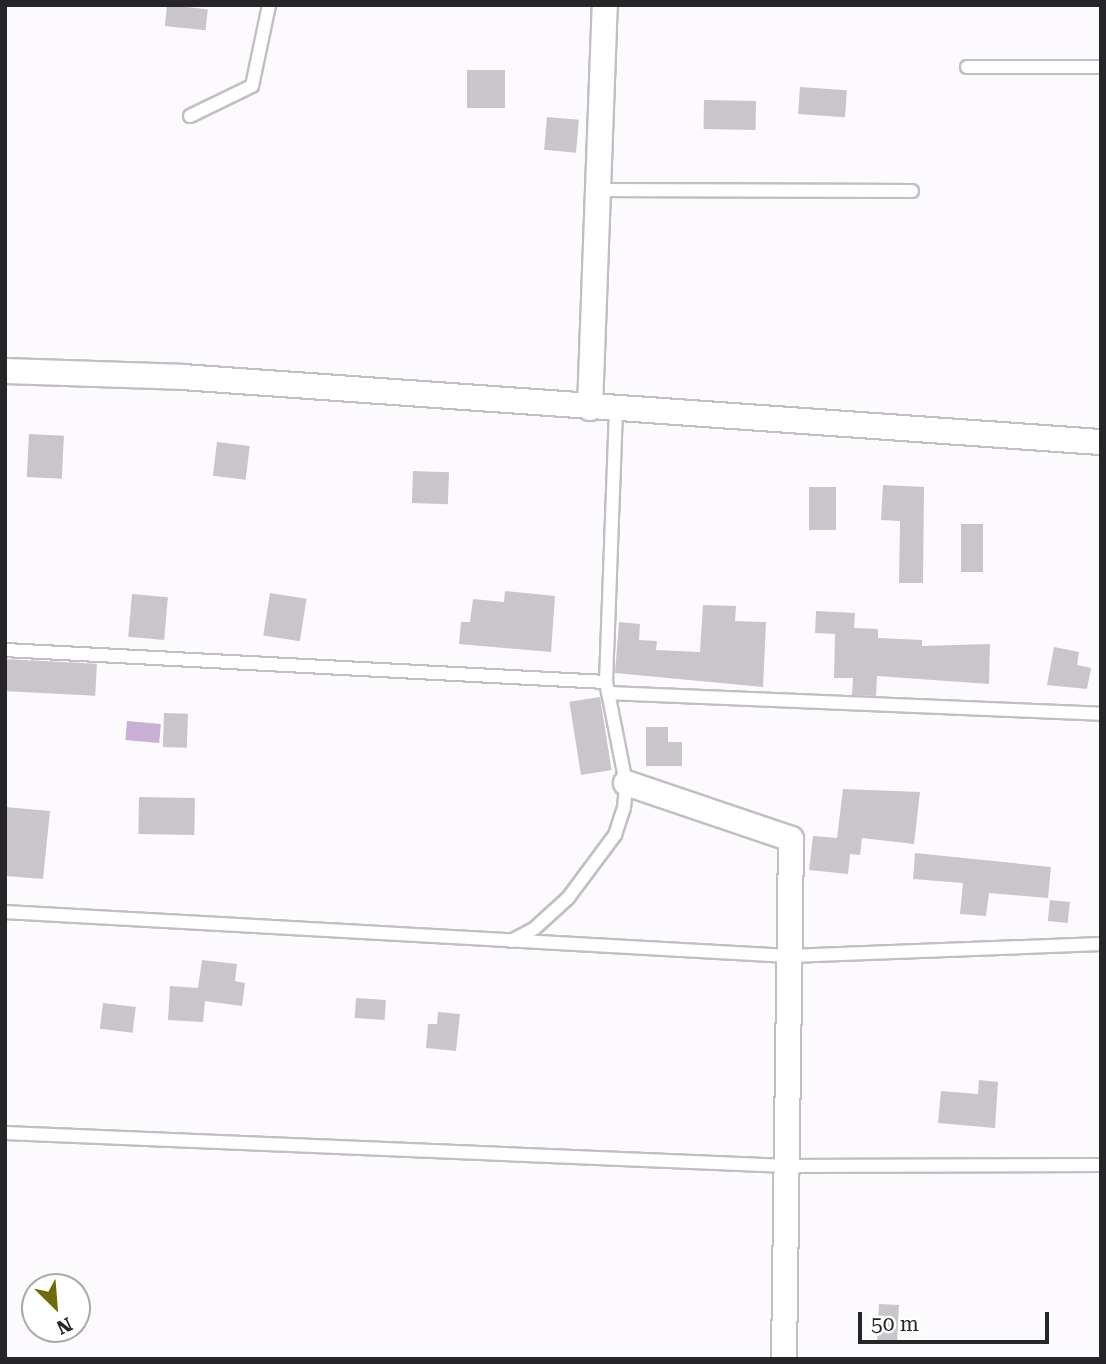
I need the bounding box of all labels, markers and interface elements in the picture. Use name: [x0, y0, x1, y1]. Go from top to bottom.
north arrow: [21, 1273, 91, 1343]
scale bar: [861, 1298, 1052, 1342]
text: N: [53, 1312, 76, 1339]
text: 50 m: [871, 1312, 919, 1336]

